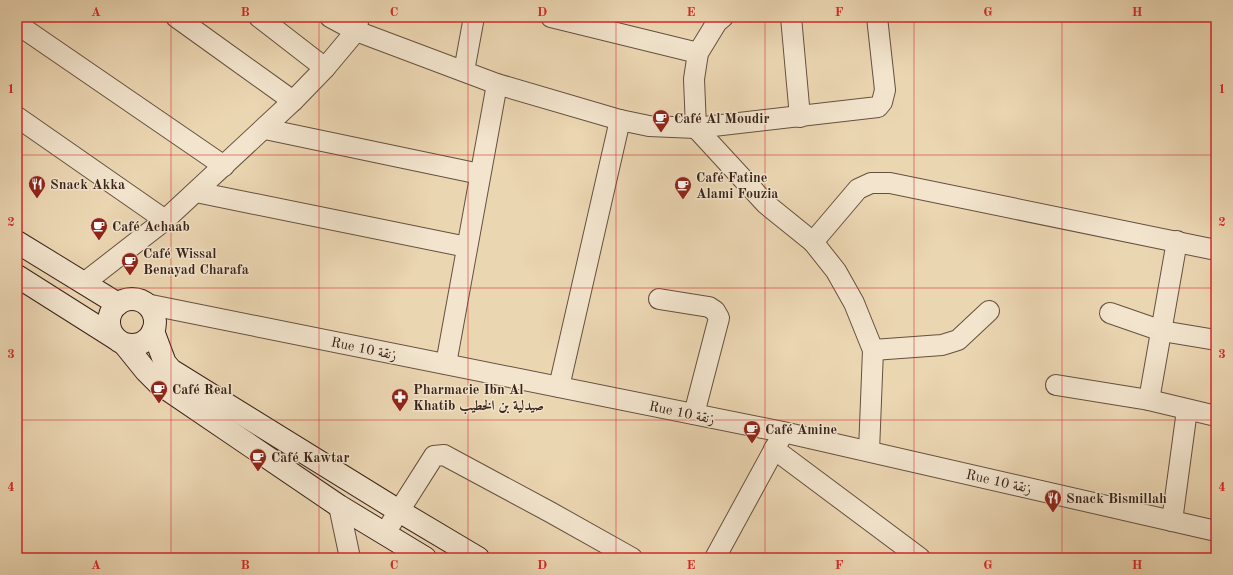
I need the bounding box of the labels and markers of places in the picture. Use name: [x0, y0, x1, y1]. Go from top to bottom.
cafe icon: Café Al Moudir: [651, 108, 671, 133]
place label: Café Al Moudir: [674, 112, 770, 126]
place label: Café Fatine Alami Fouzia: [696, 171, 778, 201]
restaurant icon: Snack Akka: [27, 174, 47, 199]
cafe icon: Café Fatine Alami Fouzia: [673, 175, 693, 200]
place label: Snack Akka: [50, 178, 125, 192]
cafe icon: Café Achaab: [89, 216, 109, 241]
place label: Café Achaab: [112, 220, 190, 234]
place label: Café Wissal Benayad Charafa: [143, 247, 249, 277]
cafe icon: Café Wissal Benayad Charafa: [120, 251, 140, 276]
cafe icon: Café Real: [149, 379, 169, 404]
place label: Café Real: [172, 383, 232, 397]
place label: Pharmacie Ibn Al Khatib صيدلية بن الخطيب: [413, 383, 544, 415]
pharmacy icon: Pharmacie Ibn Al Khatib صيدلية بن الخطيب: [390, 387, 410, 412]
cafe icon: Café Amine: [742, 419, 762, 444]
place label: Café Amine: [765, 423, 837, 437]
cafe icon: Café Kawtar: [248, 447, 268, 472]
place label: Café Kawtar: [271, 451, 349, 465]
restaurant icon: Snack Bismillah: [1043, 488, 1063, 513]
place label: Snack Bismillah: [1066, 492, 1167, 506]

